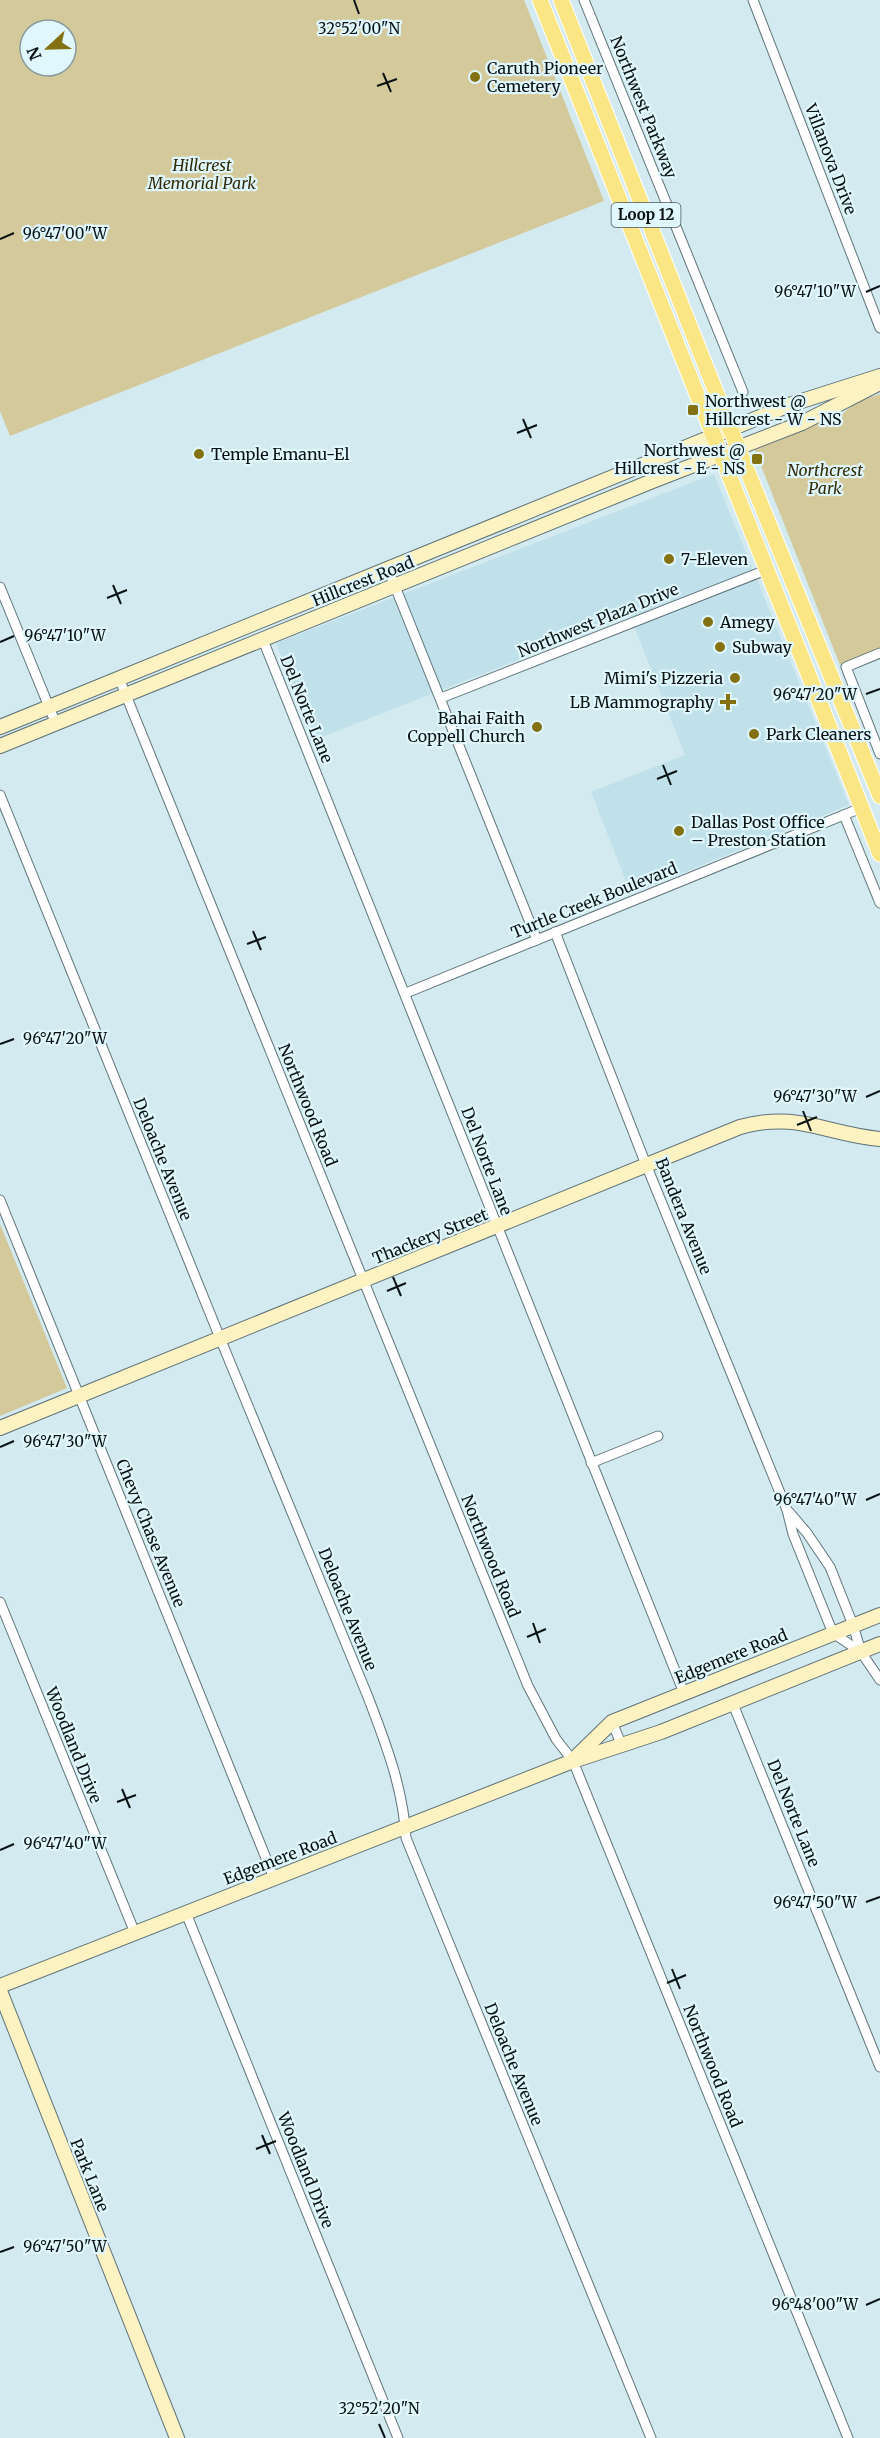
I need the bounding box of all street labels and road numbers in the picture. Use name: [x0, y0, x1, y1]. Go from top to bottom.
street label: Northwest Parkway: [606, 33, 682, 182]
street label: Villanova Drive: [800, 100, 861, 217]
road number: Loop 12: [612, 203, 680, 227]
street label: Hillcrest Road: [309, 551, 417, 610]
street label: Northwest Plaza Drive: [515, 579, 681, 661]
street label: Del Norte Lane: [276, 652, 338, 766]
street label: Turtle Creek Boulevard: [508, 857, 680, 942]
street label: Northwood Road: [274, 1041, 342, 1170]
street label: Deloache Avenue: [129, 1095, 197, 1223]
street label: Del Norte Lane: [457, 1104, 517, 1218]
street label: Bandera Avenue: [652, 1155, 716, 1277]
street label: Thackery Street: [369, 1203, 491, 1268]
street label: Chevy Chase Avenue: [112, 1456, 190, 1610]
street label: Northwood Road: [457, 1492, 525, 1621]
street label: Deloache Avenue: [314, 1545, 382, 1673]
street label: Edgemere Road: [672, 1624, 791, 1688]
street label: Woodland Drive: [41, 1683, 106, 1806]
street label: Del Norte Lane: [763, 1756, 825, 1870]
street label: Edgemere Road: [220, 1827, 340, 1889]
street label: Deloache Avenue: [480, 2000, 548, 2128]
street label: Northwood Road: [679, 2002, 747, 2131]
street label: Woodland Drive: [273, 2108, 338, 2231]
street label: Park Lane: [66, 2135, 114, 2215]

